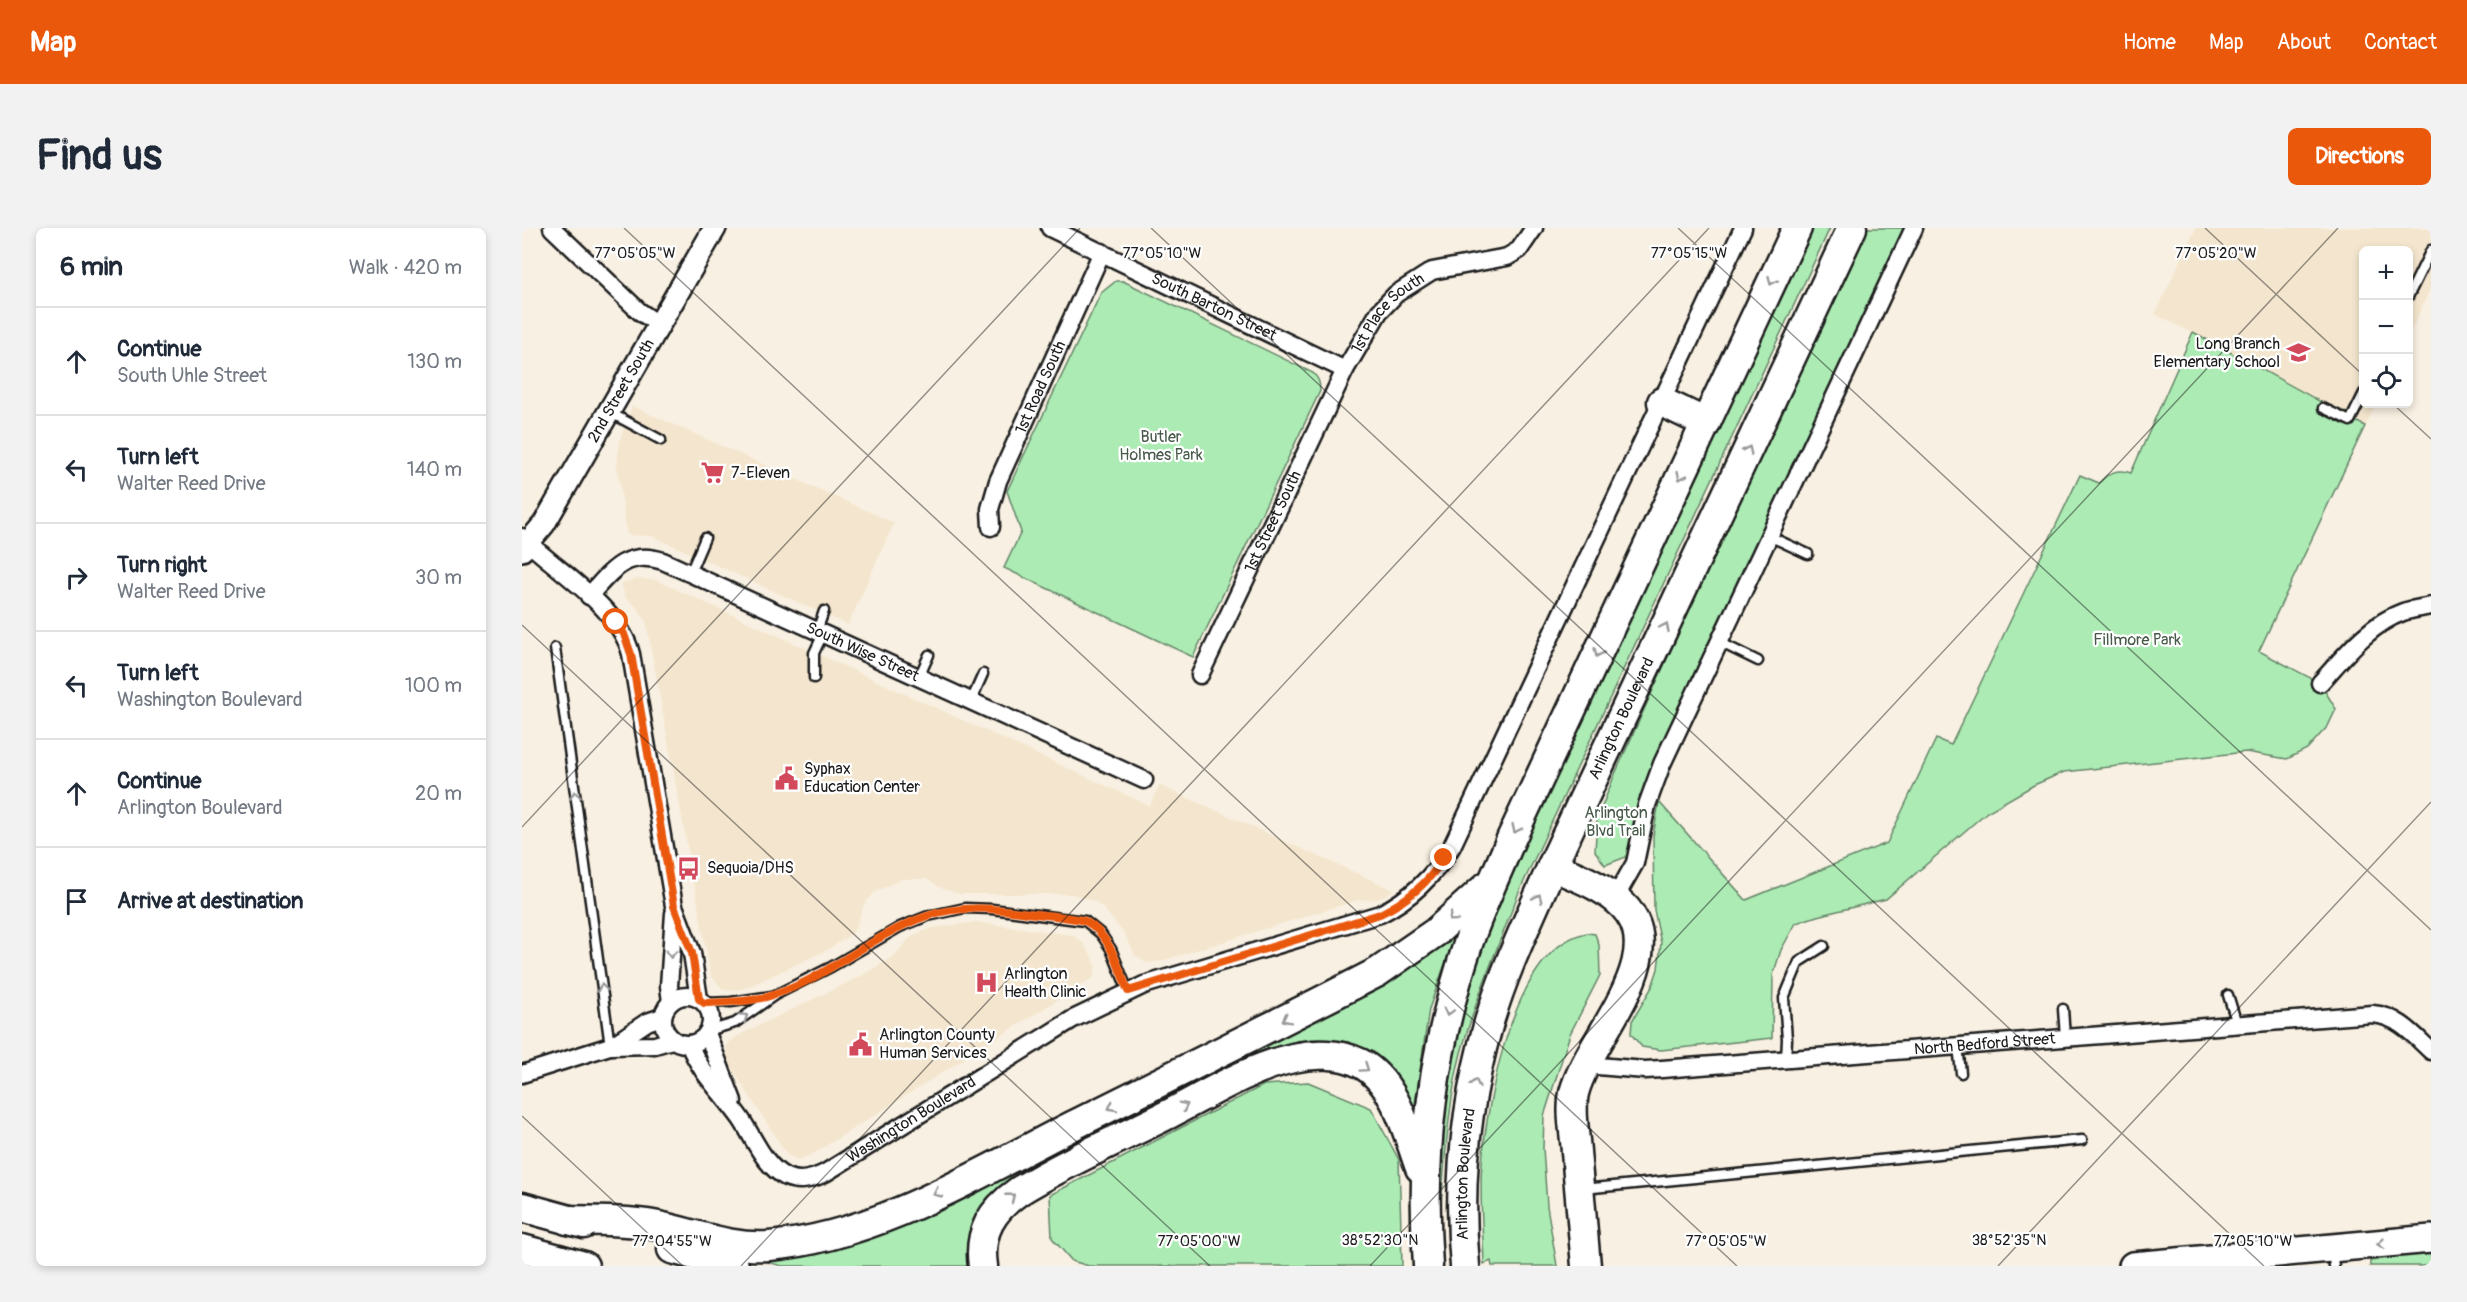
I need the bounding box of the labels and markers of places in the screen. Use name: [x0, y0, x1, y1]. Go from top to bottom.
place label: Long Branch Elementary School: [2154, 334, 2280, 372]
school or university icon: Long Branch Elementary School: [2285, 340, 2311, 366]
supermarket icon: 7-Eleven: [700, 460, 726, 486]
place label: 7-Eleven: [731, 463, 790, 483]
place label: Syphax Education Center: [804, 759, 920, 797]
public building icon: Syphax Education Center: [773, 765, 799, 791]
bus stop icon: Sequoia/DHS: [676, 855, 702, 881]
place label: Sequoia/DHS: [707, 858, 794, 878]
place label: Arlington Health Clinic: [1004, 964, 1086, 1002]
hospital icon: Arlington Health Clinic: [973, 970, 999, 996]
place label: Arlington County Human Services: [879, 1025, 995, 1063]
public building icon: Arlington County Human Services: [848, 1031, 874, 1057]

